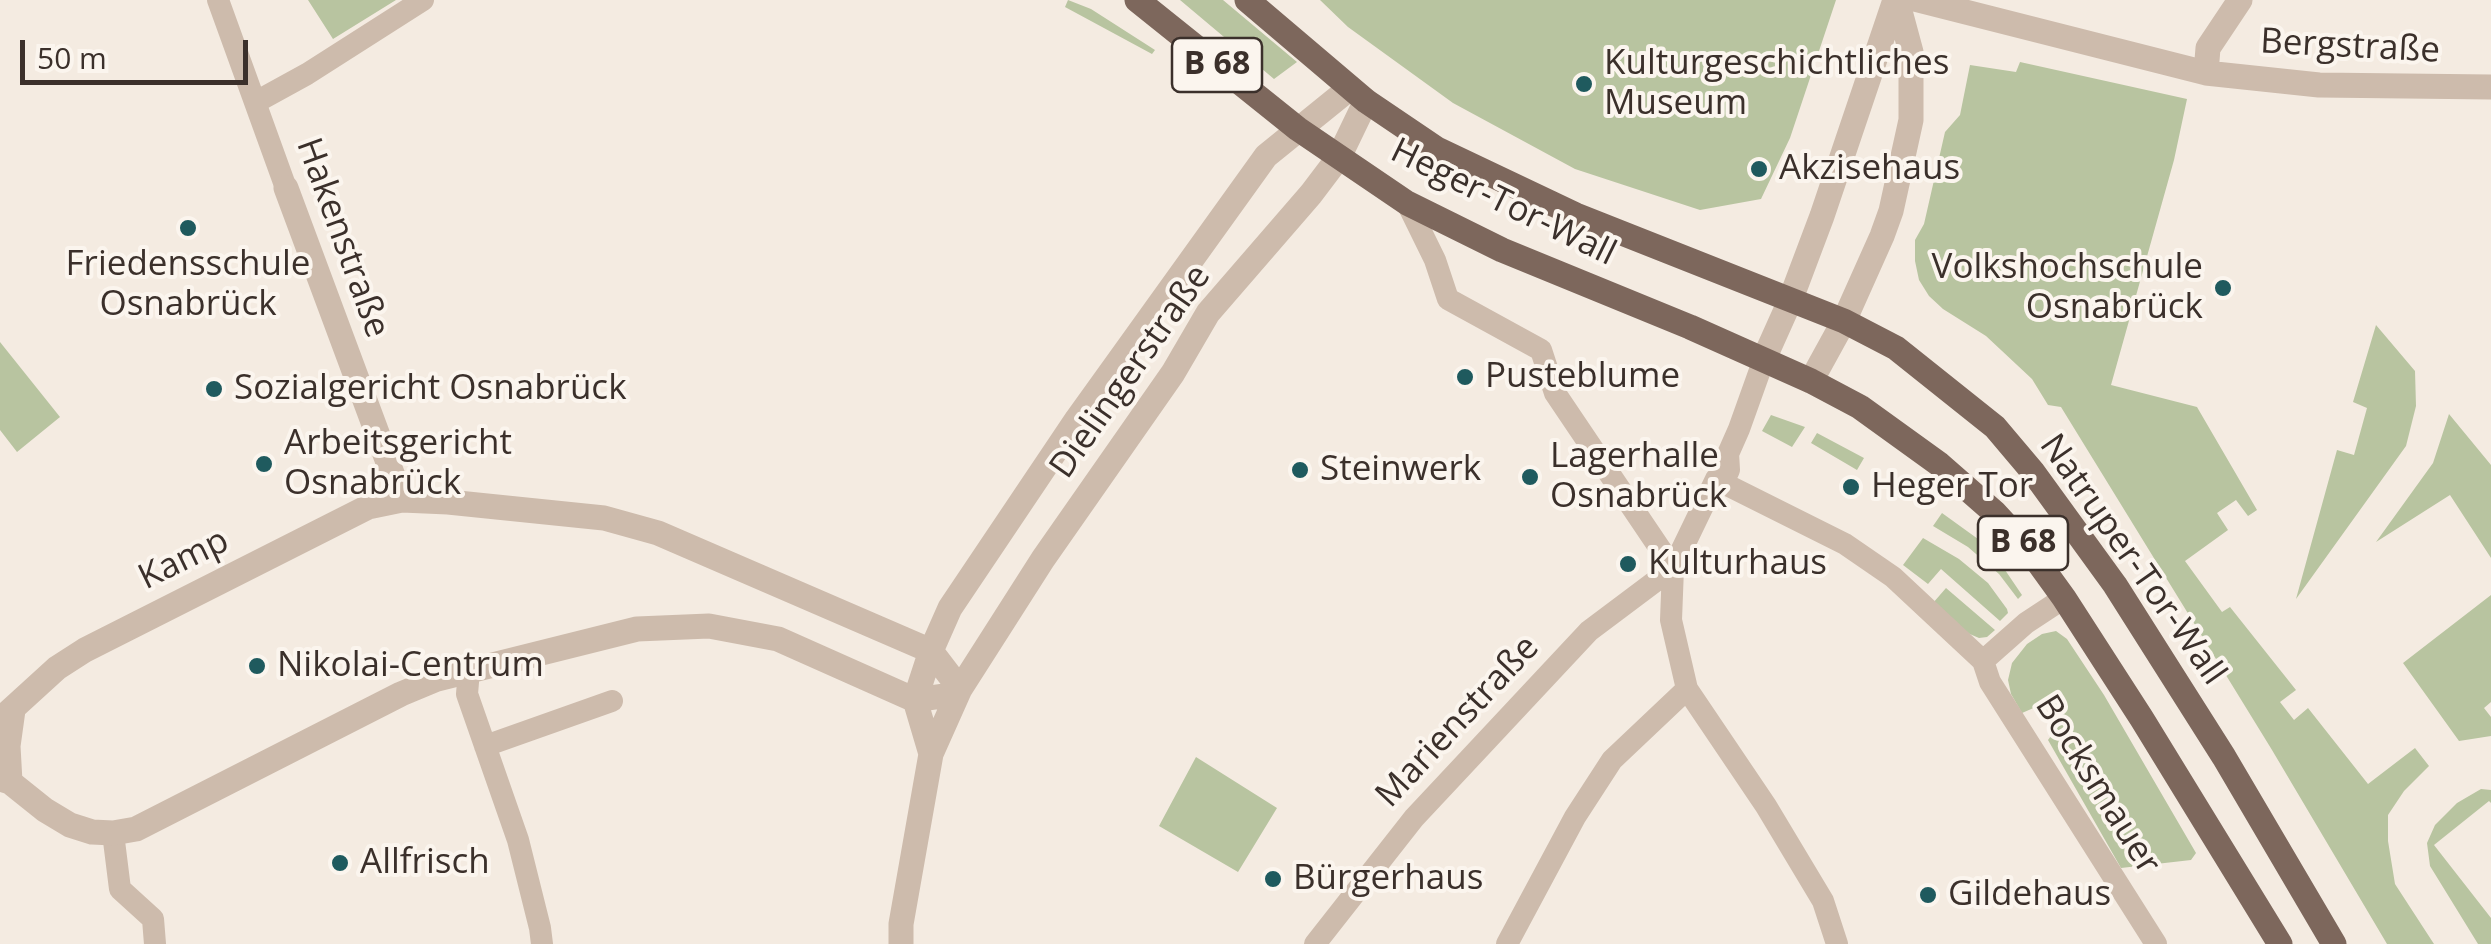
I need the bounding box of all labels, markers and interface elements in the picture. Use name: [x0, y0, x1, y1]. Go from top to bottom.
scale bar: [25, 20, 252, 82]
street label: Bergstraße: [2259, 21, 2441, 73]
text: 50 m: [37, 37, 107, 78]
road number: B 68: [1172, 38, 1262, 92]
place label: Kulturgeschichtliches Museum: [1604, 43, 1949, 125]
marker: Kulturgeschichtliches Museum: [1573, 73, 1595, 95]
street label: Heger-Tor-Wall: [1384, 130, 1622, 276]
street label: Hakenstraße: [287, 133, 397, 343]
place label: Akzisehaus: [1779, 148, 1960, 190]
marker: Akzisehaus: [1748, 158, 1770, 180]
marker: Friedensschule Osnabrück: [177, 217, 199, 239]
place label: Friedensschule Osnabrück: [66, 244, 310, 326]
place label: Volkshochschule Osnabrück: [1932, 247, 2203, 329]
street label: Dielingerstraße: [1042, 257, 1220, 487]
marker: Volkshochschule Osnabrück: [2212, 277, 2234, 299]
place label: Pusteblume: [1485, 356, 1680, 398]
marker: Pusteblume: [1454, 366, 1476, 388]
place label: Sozialgericht Osnabrück: [234, 368, 627, 410]
marker: Sozialgericht Osnabrück: [203, 378, 225, 400]
place label: Arbeitsgericht Osnabrück: [284, 423, 512, 505]
street label: Natruper-Tor-Wall: [2030, 427, 2234, 693]
place label: Lagerhalle Osnabrück: [1550, 436, 1727, 518]
place label: Steinwerk: [1320, 449, 1481, 491]
marker: Arbeitsgericht Osnabrück: [253, 453, 275, 475]
marker: Steinwerk: [1289, 459, 1311, 481]
marker: Lagerhalle Osnabrück: [1519, 466, 1541, 488]
place label: Heger Tor: [1871, 466, 2033, 508]
marker: Heger Tor: [1840, 476, 1862, 498]
road number: B 68: [1978, 516, 2068, 570]
street label: Kamp: [132, 520, 236, 600]
place label: Kulturhaus: [1648, 543, 1827, 585]
marker: Kulturhaus: [1617, 553, 1639, 575]
street label: Marienstraße: [1368, 627, 1548, 817]
place label: Nikolai-Centrum: [277, 645, 544, 687]
marker: Nikolai-Centrum: [246, 655, 268, 677]
street label: Bocksmauer: [2025, 688, 2169, 882]
place label: Allfrisch: [360, 842, 490, 884]
marker: Allfrisch: [329, 852, 351, 874]
place label: Bürgerhaus: [1293, 858, 1483, 900]
marker: Bürgerhaus: [1262, 868, 1284, 890]
place label: Gildehaus: [1948, 874, 2111, 916]
marker: Gildehaus: [1917, 884, 1939, 906]

